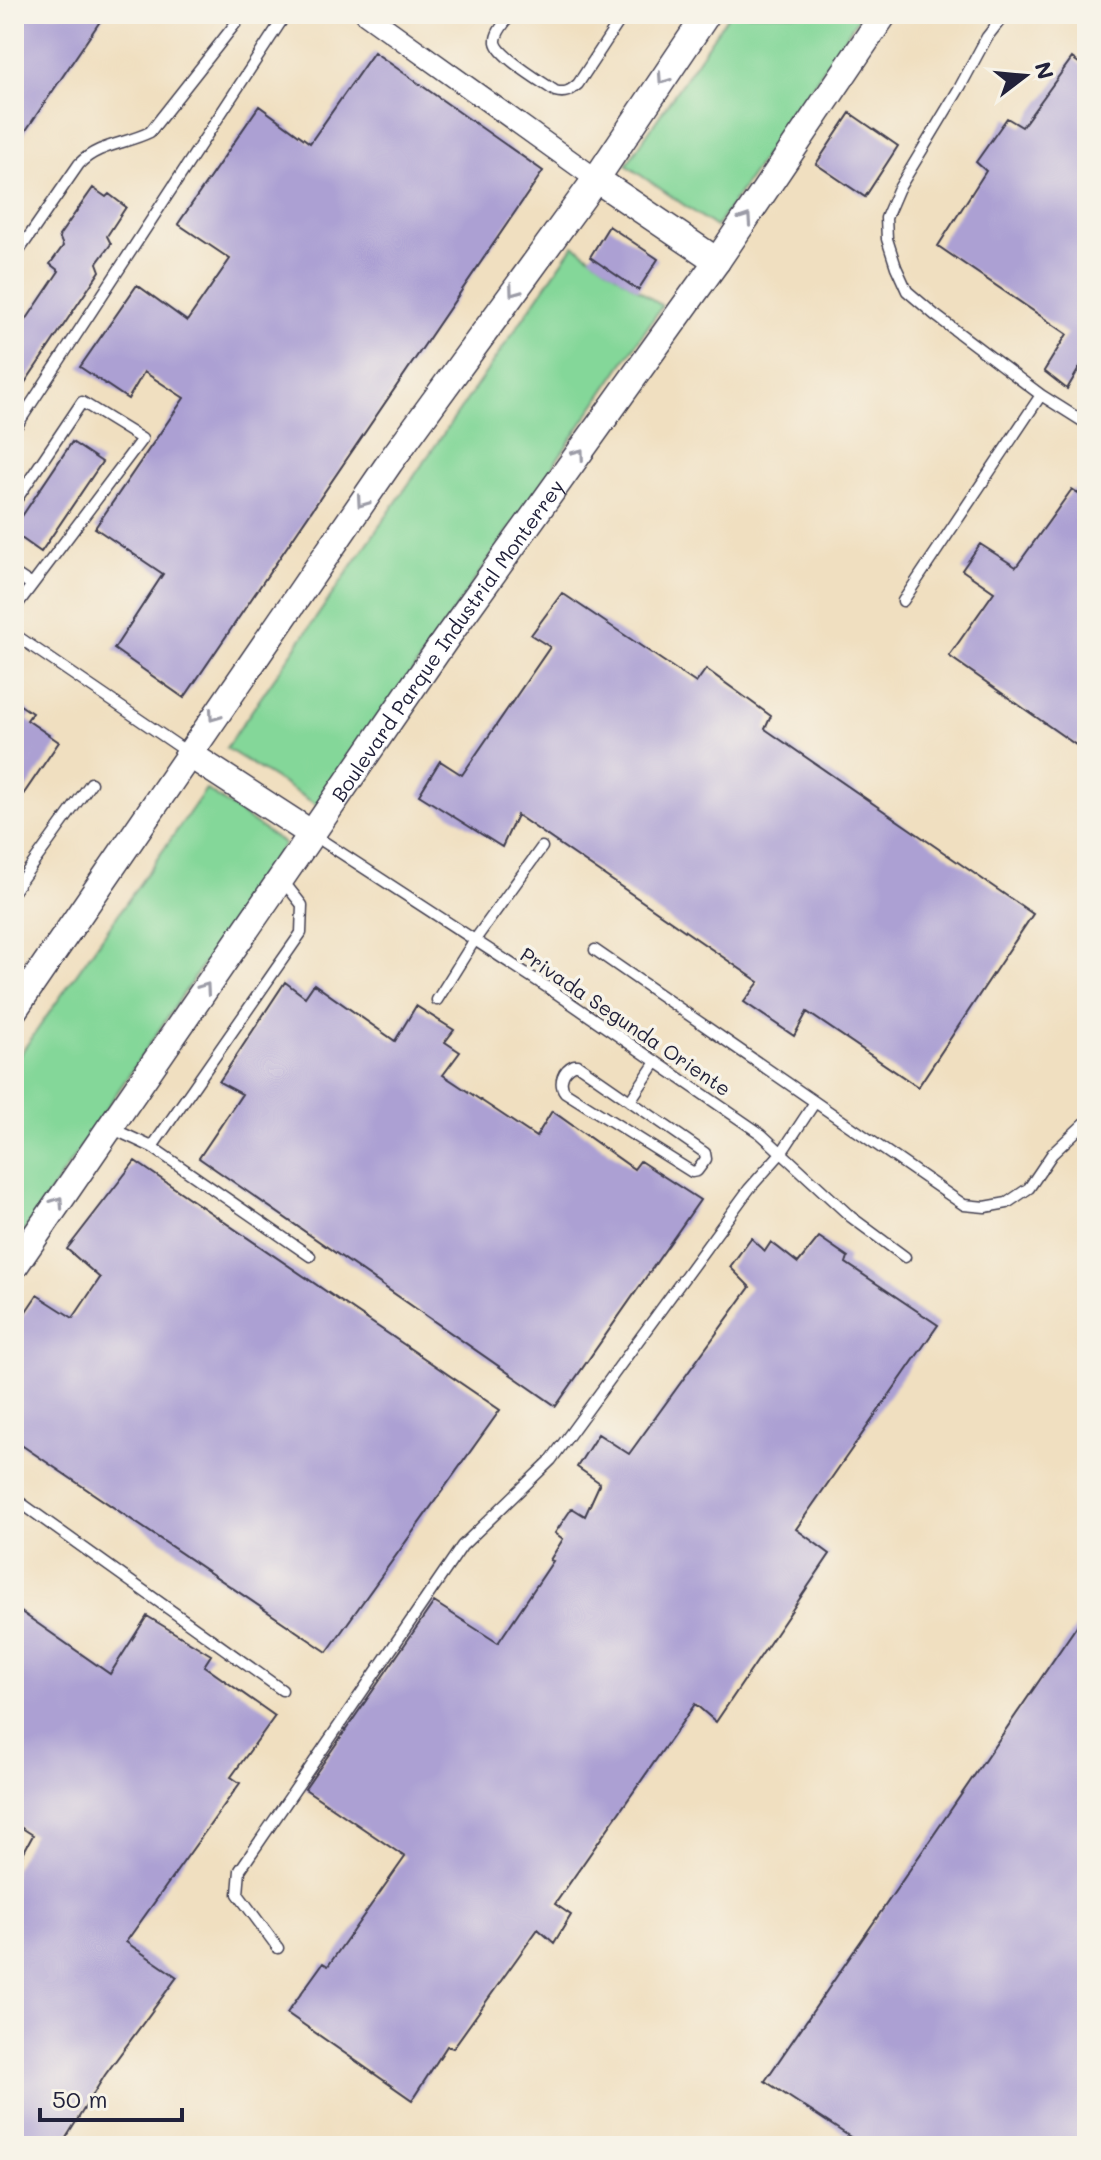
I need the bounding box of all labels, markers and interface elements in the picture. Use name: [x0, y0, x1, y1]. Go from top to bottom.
north arrow: [985, 36, 1065, 116]
text: N: [1028, 58, 1061, 82]
one-way arrow: [658, 70, 673, 84]
one-way arrow: [736, 214, 751, 228]
one-way arrow: [509, 283, 524, 297]
one-way arrow: [569, 448, 584, 463]
street label: Boulevard Parque Industrial Monterrey: [325, 474, 569, 806]
one-way arrow: [357, 494, 372, 508]
one-way arrow: [209, 708, 224, 722]
street label: Privada Segunda Oriente: [516, 941, 736, 1101]
one-way arrow: [195, 983, 210, 997]
one-way arrow: [48, 1197, 63, 1211]
scale bar: [40, 2072, 182, 2122]
text: 50 m: [52, 2083, 108, 2114]

